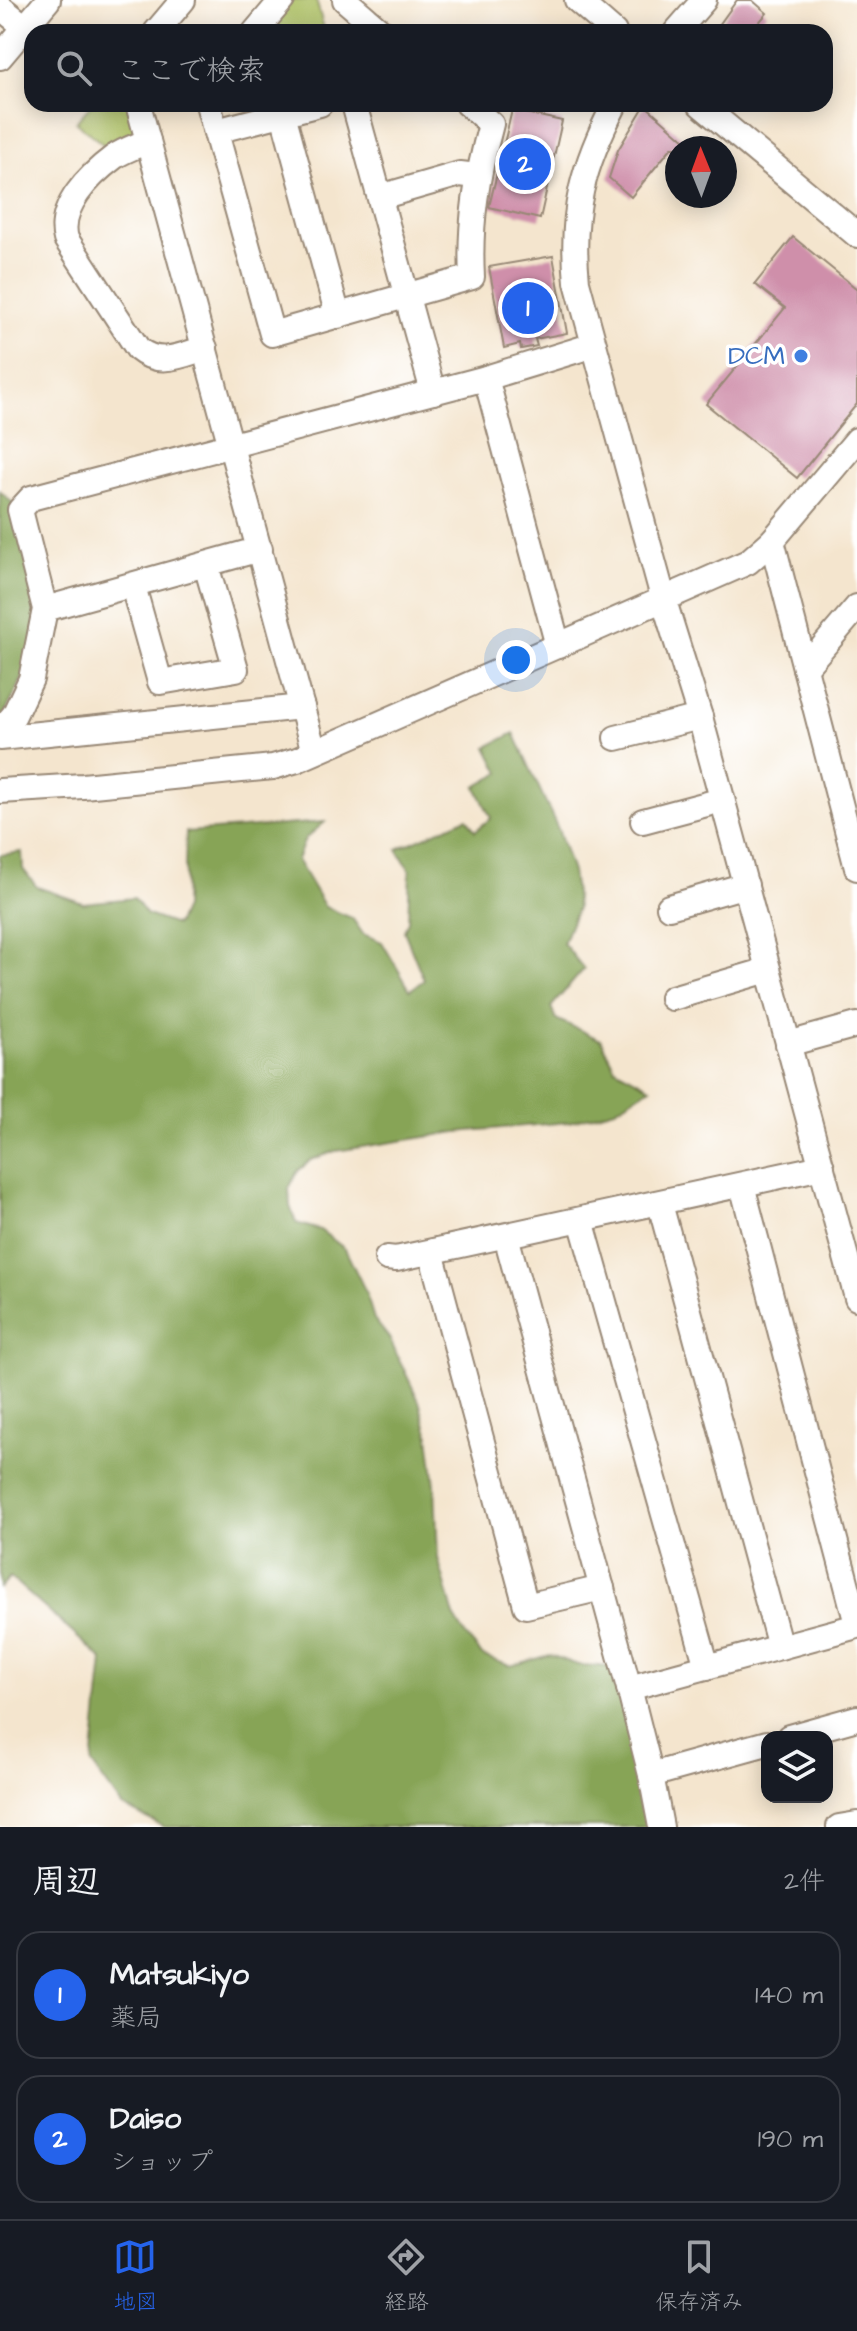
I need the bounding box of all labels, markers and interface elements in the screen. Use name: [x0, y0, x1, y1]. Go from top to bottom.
search box: [24, 24, 833, 112]
icon: search: [52, 46, 96, 90]
text: ここで検索: [116, 50, 266, 92]
pin: 2: [499, 134, 551, 194]
north arrow: [665, 136, 737, 208]
pin: 1: [502, 278, 554, 338]
place label: DCM: [728, 338, 785, 374]
marker: DCM: [792, 347, 810, 365]
your location: [496, 640, 536, 680]
map controls: [761, 1731, 833, 1803]
button: layers: [761, 1731, 833, 1803]
text: 周辺: [32, 1858, 100, 1906]
text: 2件: [784, 1863, 825, 1899]
text: Matsukiyo: [110, 1954, 249, 1996]
text: 1: [58, 1977, 62, 2013]
text: 140 m: [755, 1977, 823, 2013]
text: 薬局: [110, 2000, 162, 2036]
text: Daiso: [110, 2098, 181, 2140]
text: 2: [53, 2121, 67, 2157]
text: 190 m: [758, 2121, 823, 2157]
text: ショップ: [110, 2144, 213, 2180]
tab: 地図: [113, 2235, 158, 2318]
tab: 経路: [384, 2235, 429, 2318]
tab: 保存済み: [655, 2235, 744, 2318]

